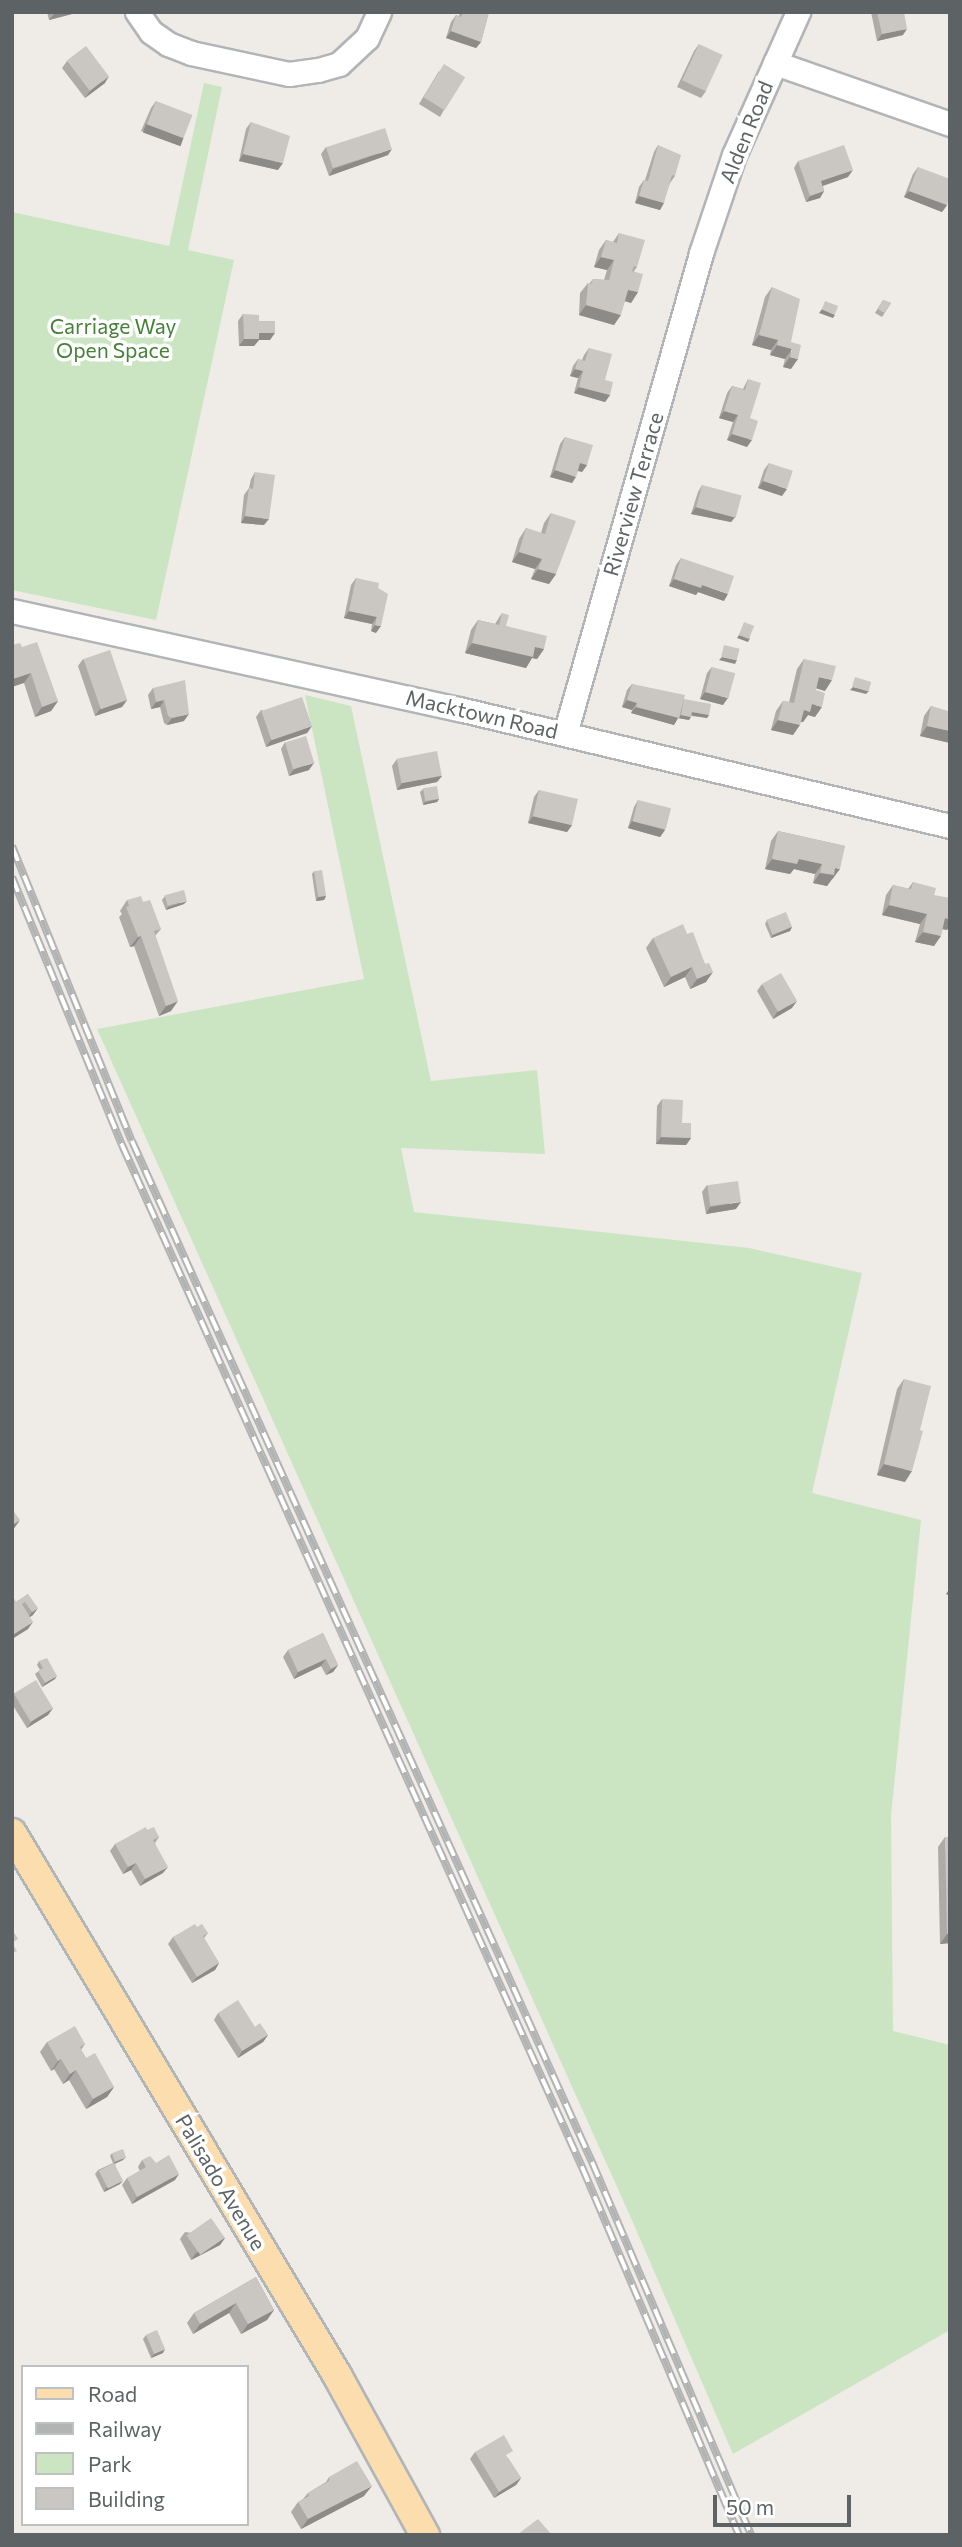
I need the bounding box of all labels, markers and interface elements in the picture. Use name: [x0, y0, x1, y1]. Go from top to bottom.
street label: Alden Road: [714, 77, 778, 187]
park label: Carriage Way Open Space: [50, 313, 176, 363]
street label: Riverview Terrace: [598, 409, 668, 579]
street label: Macktown Road: [404, 684, 560, 744]
street label: Palisado Avenue: [171, 2109, 271, 2255]
legend: [21, 2365, 248, 2526]
text: Road: [88, 2381, 137, 2406]
text: Railway: [88, 2416, 162, 2441]
text: Park: [88, 2451, 132, 2476]
scale bar: [717, 2480, 855, 2524]
text: Building: [88, 2486, 165, 2511]
text: 50 m: [726, 2494, 774, 2519]

